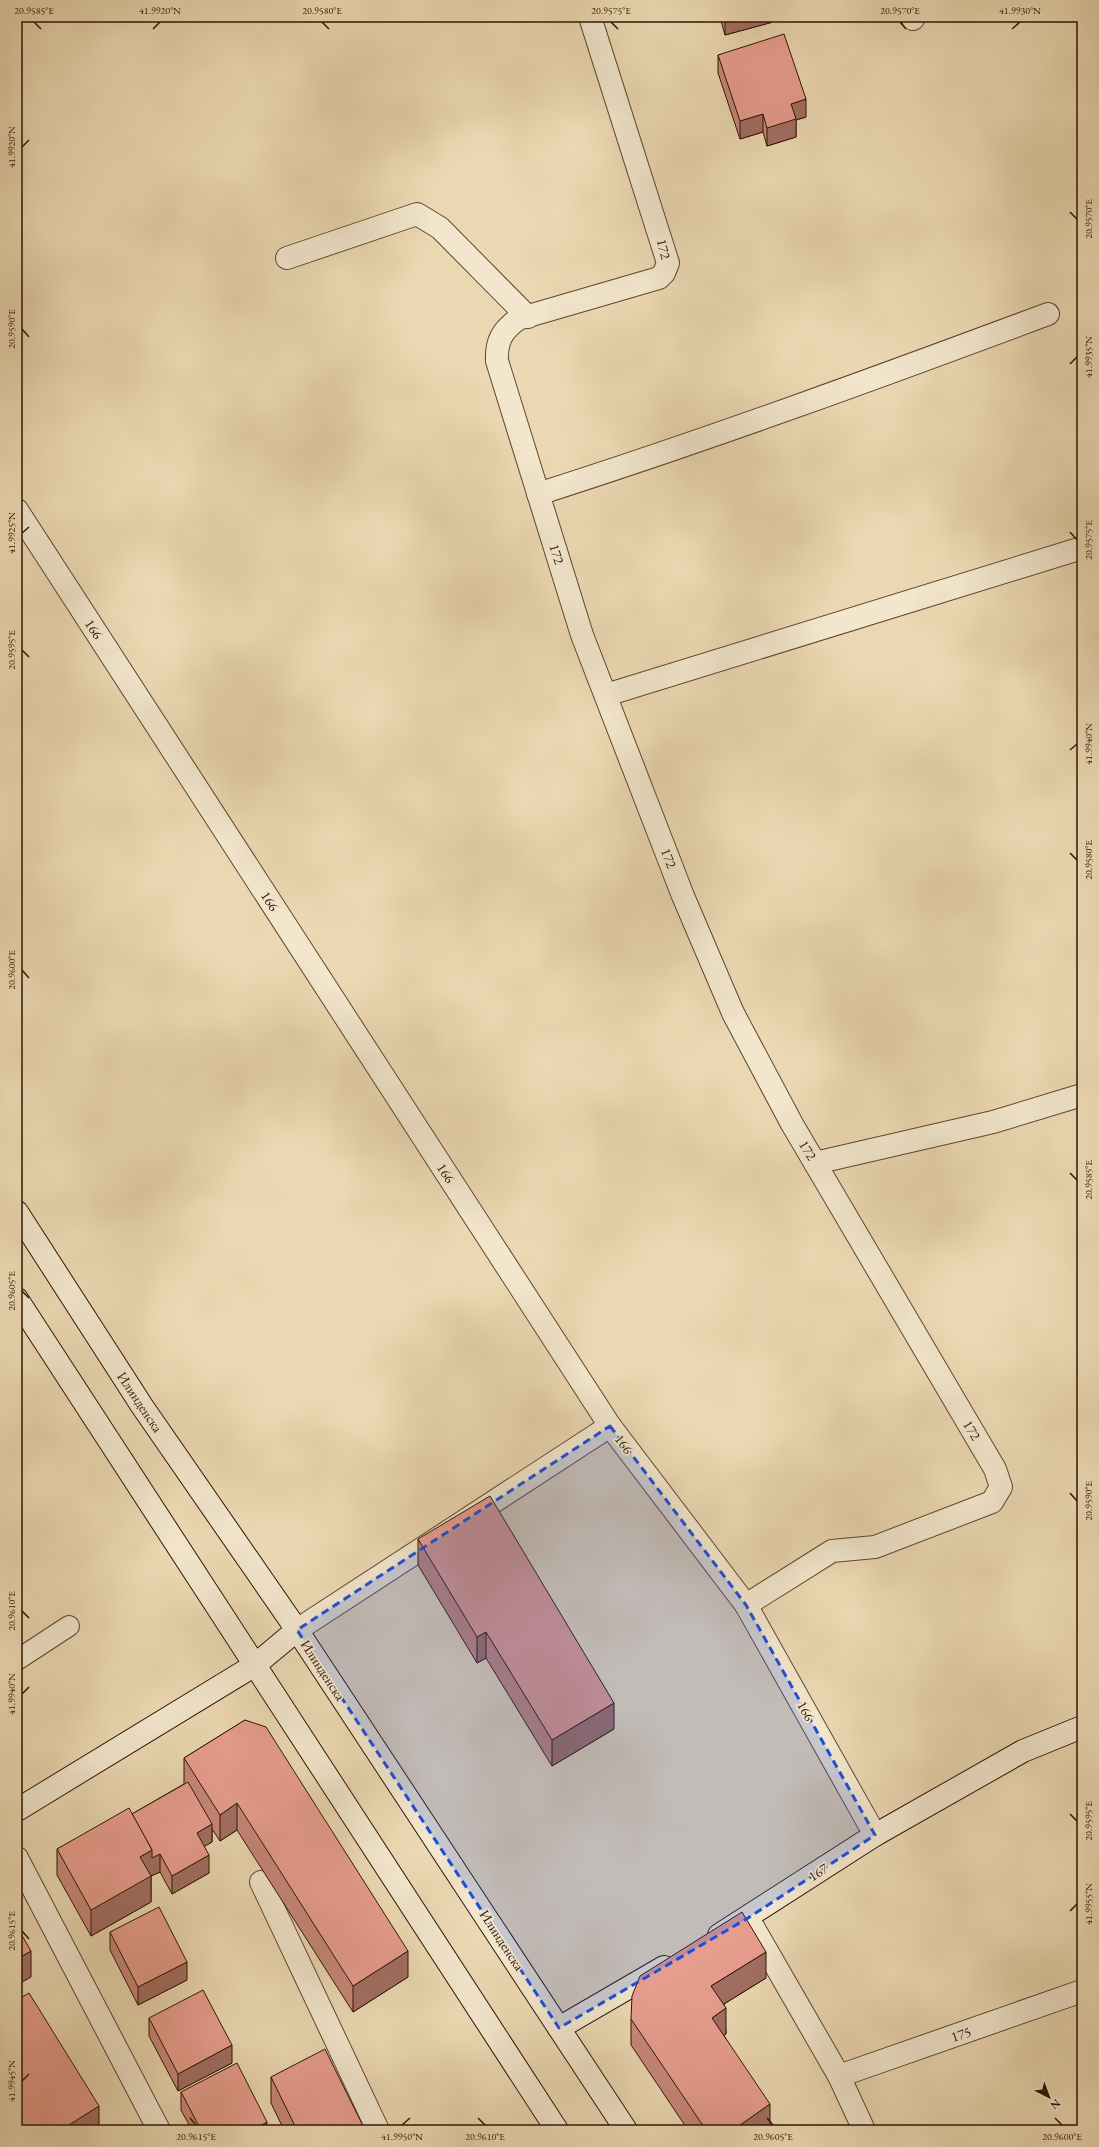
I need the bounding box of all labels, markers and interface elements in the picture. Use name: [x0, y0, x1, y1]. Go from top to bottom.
text: 20.9585°E: [14, 4, 54, 17]
text: 41.9920°N: [139, 4, 181, 17]
text: 20.9580°E: [302, 4, 342, 17]
text: 20.9575°E: [591, 4, 631, 17]
text: 20.9570°E: [880, 4, 920, 17]
text: 41.9930°N: [999, 4, 1041, 17]
text: 41.9920°N: [5, 126, 18, 168]
text: 20.9570°E: [1082, 199, 1095, 239]
street label: 172: [653, 237, 675, 261]
text: 20.9590°E: [5, 309, 18, 349]
text: 41.9935°N: [1082, 336, 1095, 378]
text: 41.9925°N: [5, 512, 18, 554]
text: 20.9575°E: [1082, 520, 1095, 560]
street label: 172: [545, 542, 569, 567]
street label: 166: [81, 616, 107, 643]
text: 20.9595°E: [5, 630, 18, 670]
text: 41.9940°N: [1082, 723, 1095, 765]
text: 20.9580°E: [1082, 840, 1095, 880]
street label: 172: [657, 845, 681, 871]
street label: 166: [257, 888, 283, 915]
text: 20.9600°E: [5, 950, 18, 990]
street label: 172: [795, 1137, 821, 1164]
street label: 166: [433, 1160, 459, 1187]
text: 20.9585°E: [1082, 1160, 1095, 1200]
text: 20.9605°E: [5, 1271, 18, 1311]
street label: Илинденска: [113, 1368, 167, 1436]
street label: 172: [959, 1417, 985, 1444]
street label: 166: [611, 1431, 637, 1458]
text: 20.9590°E: [1082, 1481, 1095, 1521]
text: 20.9610°E: [5, 1591, 18, 1631]
street label: Илинденска: [297, 1636, 350, 1704]
text: 41.9940°N: [5, 1673, 18, 1715]
street label: 166: [793, 1698, 819, 1724]
text: 20.9595°E: [1082, 1801, 1095, 1841]
street label: 167: [805, 1859, 832, 1885]
text: 41.9955°N: [1082, 1883, 1095, 1925]
street label: Илинденска: [476, 1906, 529, 1974]
text: 20.9615°E: [5, 1911, 18, 1951]
street label: 175: [949, 2022, 973, 2046]
text: 41.9945°N: [5, 2060, 18, 2102]
north arrow: [1029, 2077, 1069, 2117]
text: N: [1048, 2096, 1064, 2113]
text: 20.9615°E: [176, 2130, 216, 2143]
text: 41.9950°N: [381, 2130, 423, 2143]
text: 20.9610°E: [465, 2130, 505, 2143]
text: 20.9605°E: [753, 2130, 793, 2143]
text: 20.9600°E: [1042, 2130, 1082, 2143]

